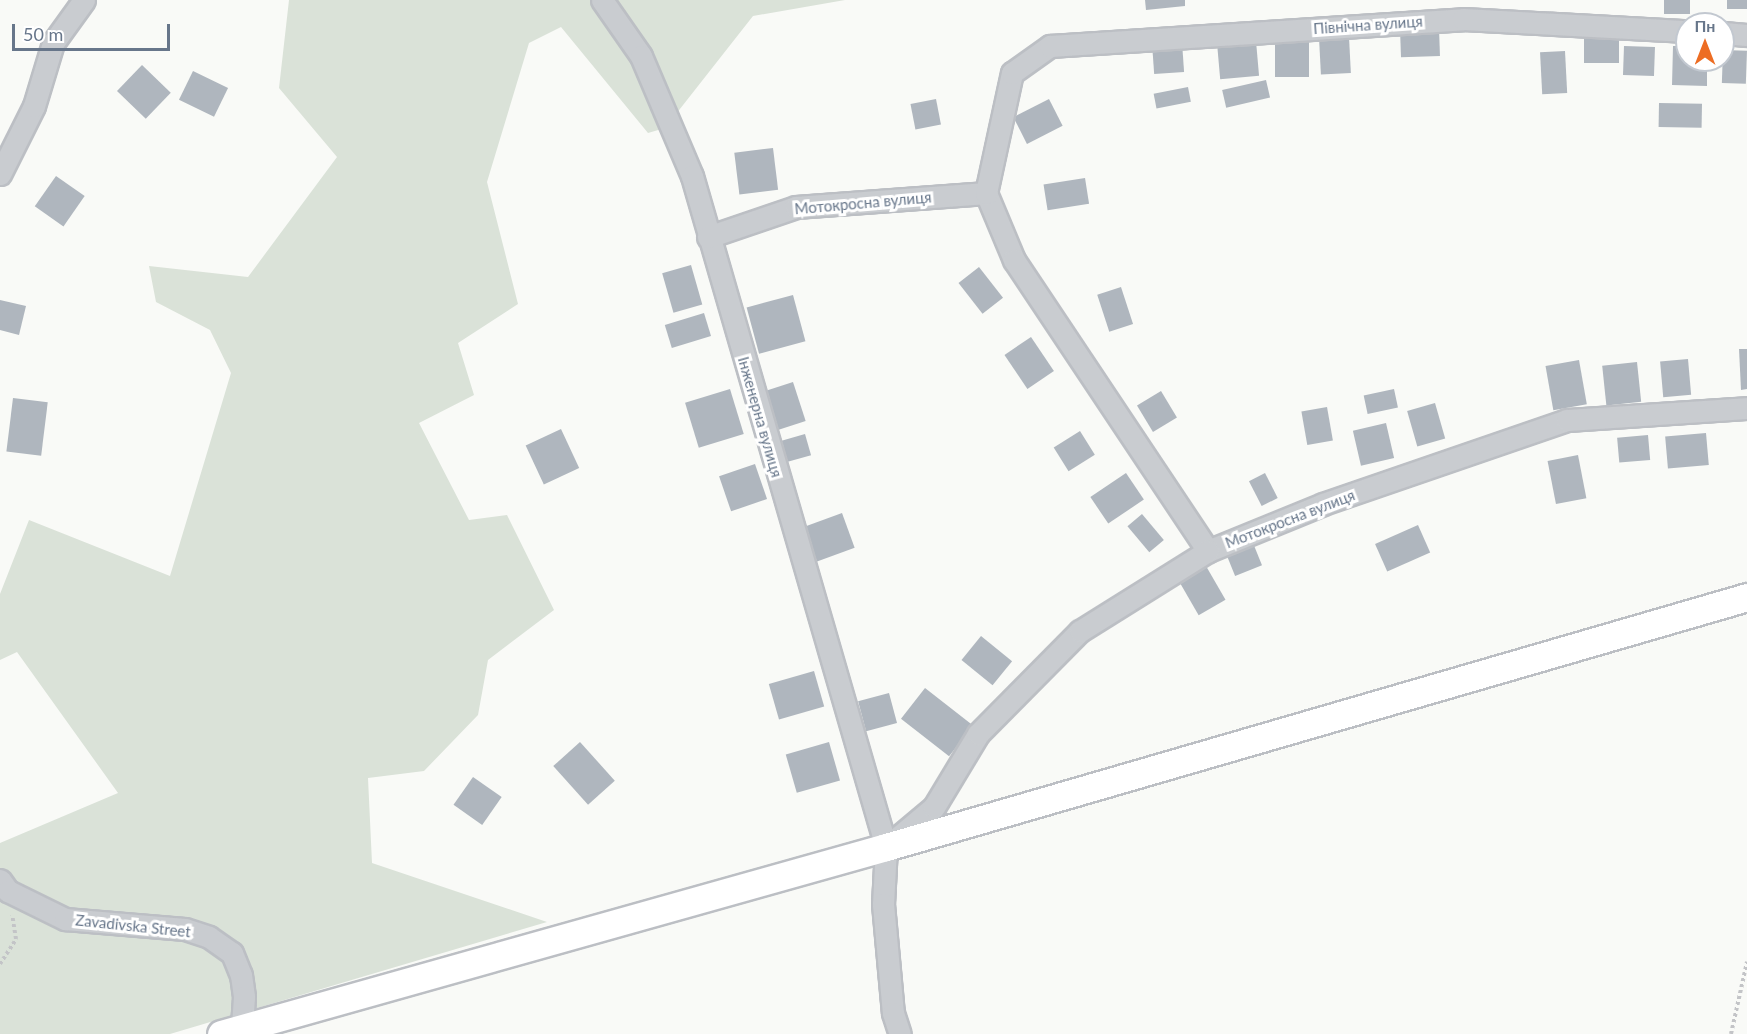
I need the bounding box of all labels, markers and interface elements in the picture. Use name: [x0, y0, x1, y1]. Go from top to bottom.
scale bar: [15, 12, 172, 50]
street label: Північна вулиця: [1313, 12, 1423, 38]
north arrow: [1675, 12, 1735, 72]
text: Пн: [1695, 16, 1715, 35]
text: 50 m: [23, 23, 63, 45]
street label: Мотокросна вулиця: [794, 188, 932, 218]
street label: Інженерна вулиця: [734, 355, 786, 479]
street label: Мотокросна вулиця: [1223, 486, 1357, 552]
street label: Zavadivska Street: [74, 911, 192, 941]

